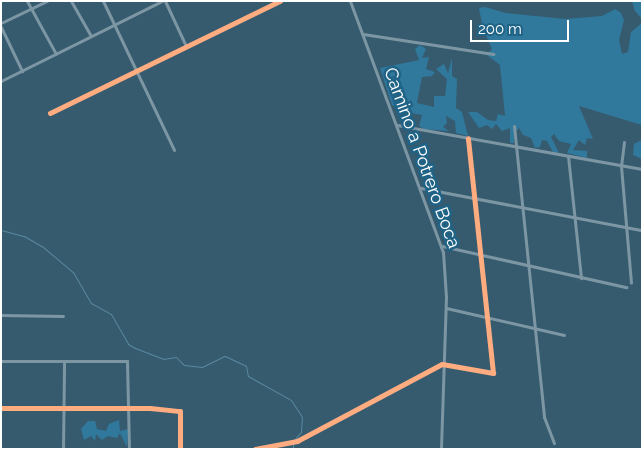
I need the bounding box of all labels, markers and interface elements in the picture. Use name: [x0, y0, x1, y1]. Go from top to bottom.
scale bar: [473, 10, 572, 42]
text: 200 m: [478, 20, 522, 38]
street label: Camino a Potrero Boca: [379, 65, 465, 251]

